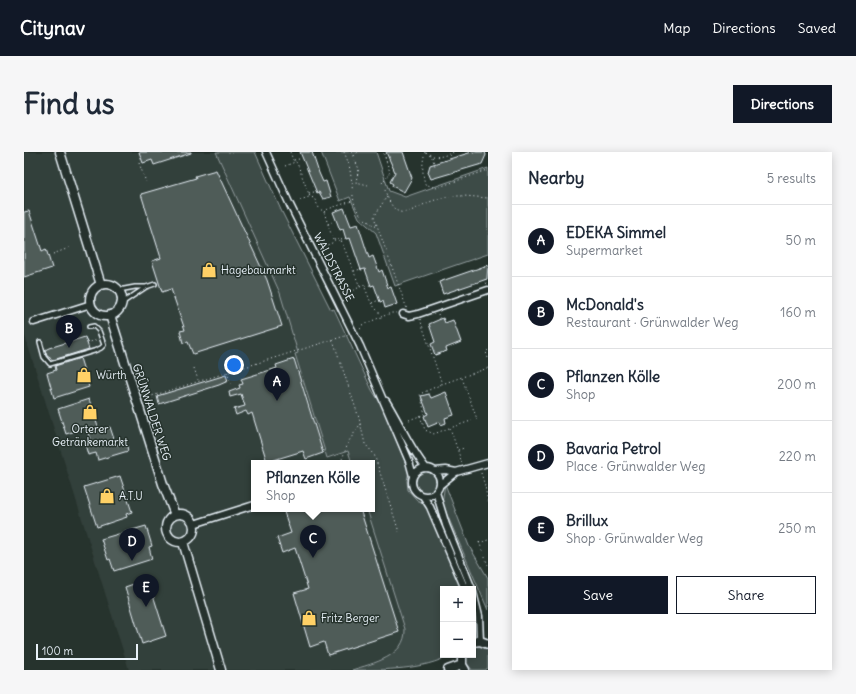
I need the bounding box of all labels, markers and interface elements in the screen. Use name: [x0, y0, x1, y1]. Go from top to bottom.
text: Citynav: [20, 16, 85, 40]
text: Map: [663, 19, 690, 37]
text: Directions: [712, 19, 776, 37]
text: Saved: [798, 19, 836, 37]
button: Directions: [733, 85, 832, 123]
text: Find us: [24, 86, 115, 122]
text: Nearby: [528, 167, 584, 189]
text: 5 results: [767, 170, 816, 187]
text: EDEKA Simmel: [566, 223, 666, 242]
street label: WALDSTRASSE: [311, 230, 357, 304]
text: A: [537, 232, 545, 249]
text: 50 m: [785, 232, 816, 249]
text: Supermarket: [566, 242, 643, 259]
shop icon: Hagebaumarkt: [200, 261, 218, 279]
place label: Hagebaumarkt: [221, 263, 296, 277]
text: McDonald's: [566, 295, 644, 314]
text: B: [537, 304, 545, 321]
text: 160 m: [780, 304, 816, 321]
text: Restaurant · Grünwalder Weg: [566, 314, 739, 331]
pin: B: [56, 315, 82, 348]
your location: [224, 355, 244, 375]
street label: GRÜNWALDER WEG: [130, 362, 175, 462]
shop icon: Würth: [75, 366, 93, 384]
text: Pflanzen Kölle: [566, 367, 660, 386]
place label: Würth: [96, 368, 127, 382]
pin: A: [264, 368, 290, 401]
text: C: [537, 376, 545, 393]
text: 200 m: [777, 376, 816, 393]
text: Shop: [566, 386, 595, 403]
shop icon: Orterer Getränkemarkt: [81, 403, 99, 421]
place label: Orterer Getränkemarkt: [52, 422, 128, 449]
text: Bavaria Petrol: [566, 439, 661, 458]
text: D: [536, 448, 546, 465]
text: 220 m: [779, 448, 816, 465]
text: Place · Grünwalder Weg: [566, 458, 705, 475]
popup: [251, 460, 375, 512]
text: Pflanzen Kölle: [266, 468, 360, 487]
shop icon: A.T.U: [98, 487, 116, 505]
text: Shop: [266, 487, 295, 504]
place label: A.T.U: [119, 489, 143, 503]
text: Brillux: [566, 511, 608, 530]
text: E: [537, 520, 545, 537]
text: 250 m: [778, 520, 816, 537]
pin: C: [300, 525, 326, 558]
pin: D: [119, 528, 145, 561]
text: Shop · Grünwalder Weg: [566, 530, 703, 547]
pin: E: [133, 574, 159, 607]
button: Save: [528, 576, 668, 614]
button: Share: [676, 576, 816, 614]
map controls: [440, 586, 476, 658]
button: +: [440, 586, 476, 622]
shop icon: Fritz Berger: [300, 609, 318, 627]
place label: Fritz Berger: [321, 611, 380, 625]
button: −: [440, 622, 476, 658]
scale bar: [36, 642, 138, 661]
text: 100 m: [42, 644, 73, 658]

